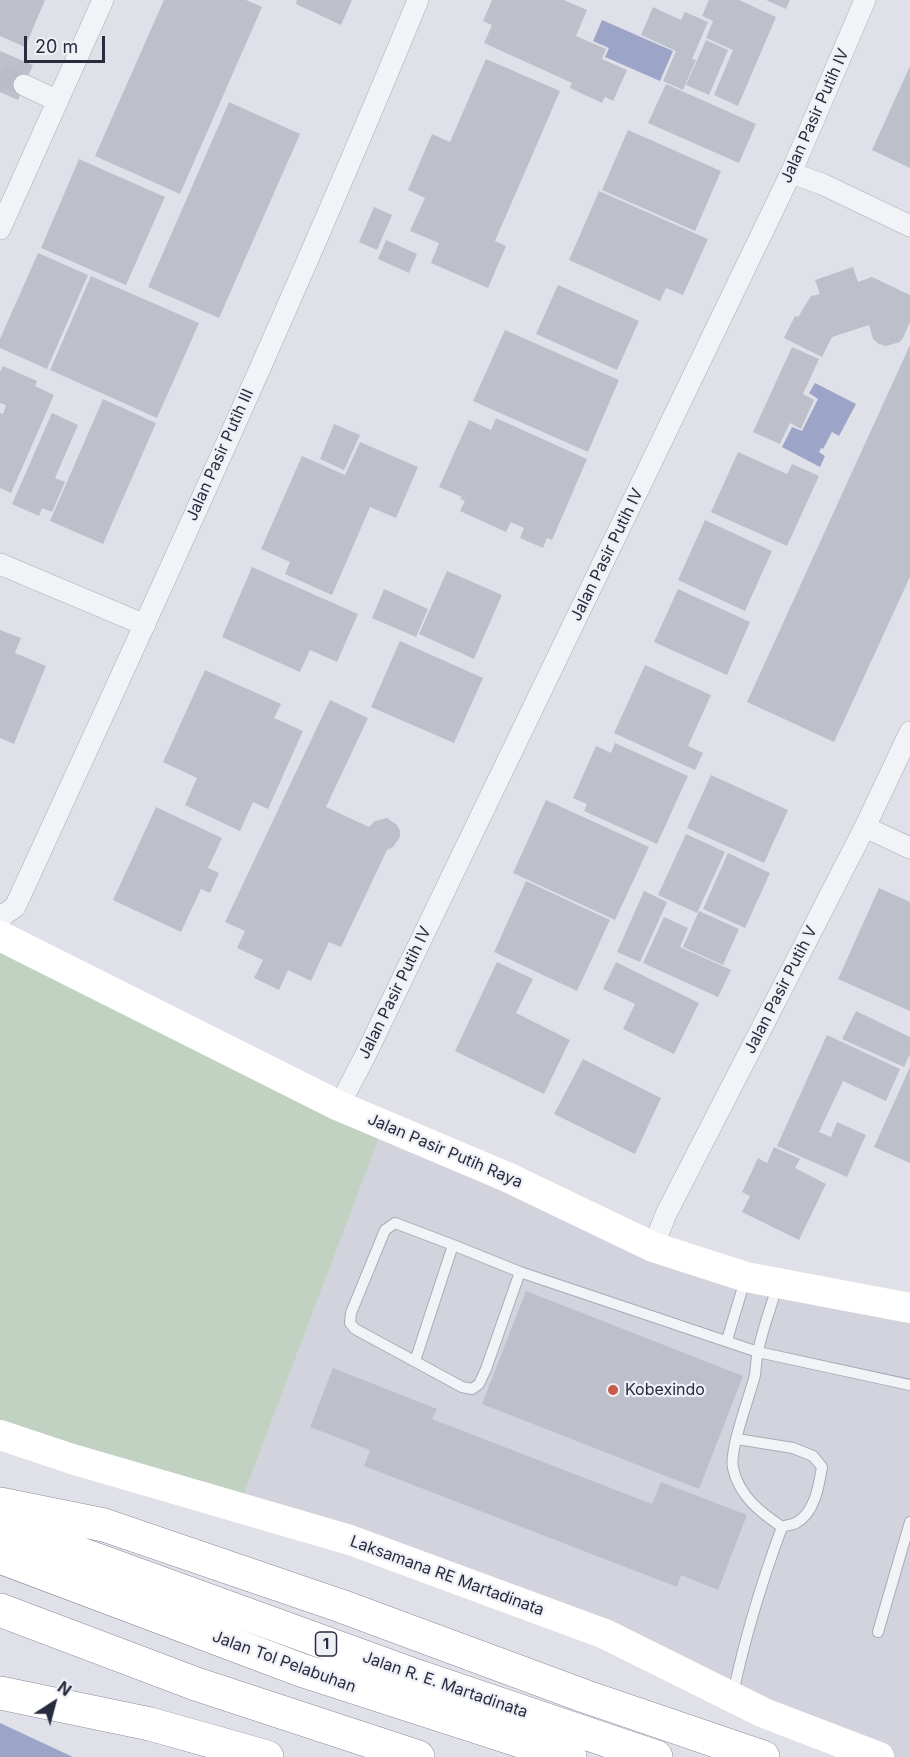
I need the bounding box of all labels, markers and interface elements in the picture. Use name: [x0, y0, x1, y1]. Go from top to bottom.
scale bar: [27, 24, 108, 62]
text: 20 m: [35, 36, 78, 57]
street label: Jalan Pasir Putih IV: [777, 46, 853, 186]
street label: Jalan Pasir Putih III: [182, 386, 258, 524]
street label: Jalan Pasir Putih IV: [567, 486, 647, 624]
street label: Jalan Pasir Putih V: [740, 923, 822, 1057]
street label: Jalan Pasir Putih IV: [355, 924, 435, 1062]
street label: Jalan Pasir Putih Raya: [365, 1110, 525, 1192]
place label: Kobexindo: [625, 1380, 705, 1400]
marker: Kobexindo: [606, 1383, 620, 1397]
street label: Laksamana RE Martadinata: [347, 1532, 547, 1620]
street label: Jalan Tol Pelabuhan: [210, 1627, 358, 1697]
road number: 1: [316, 1632, 336, 1656]
street label: Jalan R. E. Martadinata: [360, 1648, 530, 1722]
north arrow: [24, 1673, 84, 1733]
text: N: [54, 1677, 75, 1700]

